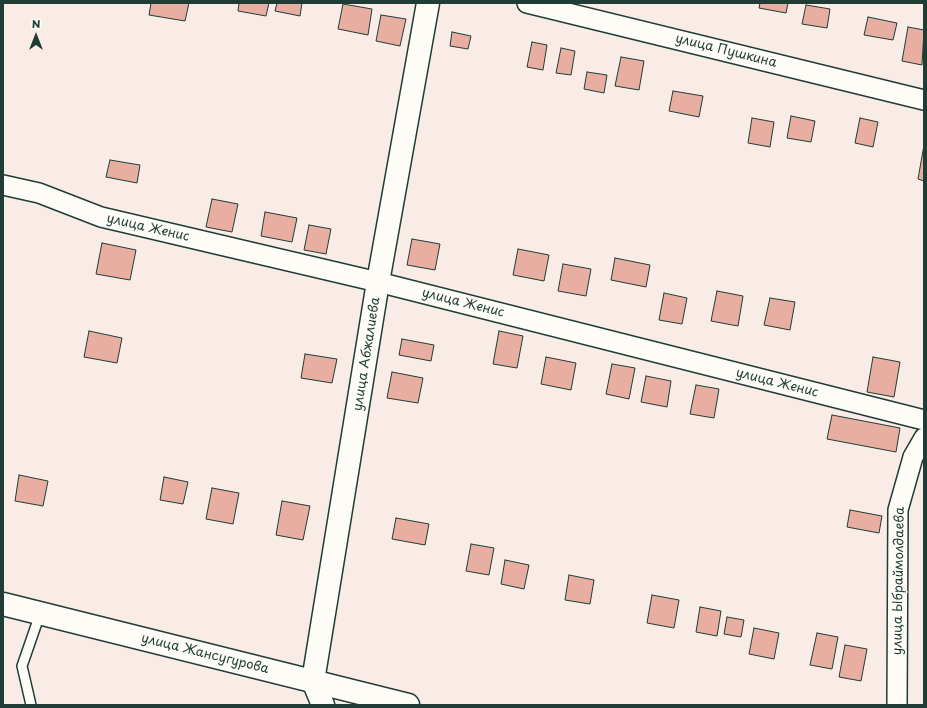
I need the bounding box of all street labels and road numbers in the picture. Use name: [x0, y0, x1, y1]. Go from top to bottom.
street label: улица Пушкина: [674, 31, 778, 71]
street label: улица Женис: [105, 211, 191, 245]
street label: улица Женис: [420, 285, 506, 321]
street label: улица Абжалиева: [350, 296, 384, 412]
street label: улица Женис: [734, 365, 820, 401]
street label: улица Ыбраймолдаева: [890, 507, 908, 655]
street label: улица Жансугурова: [140, 631, 270, 677]

